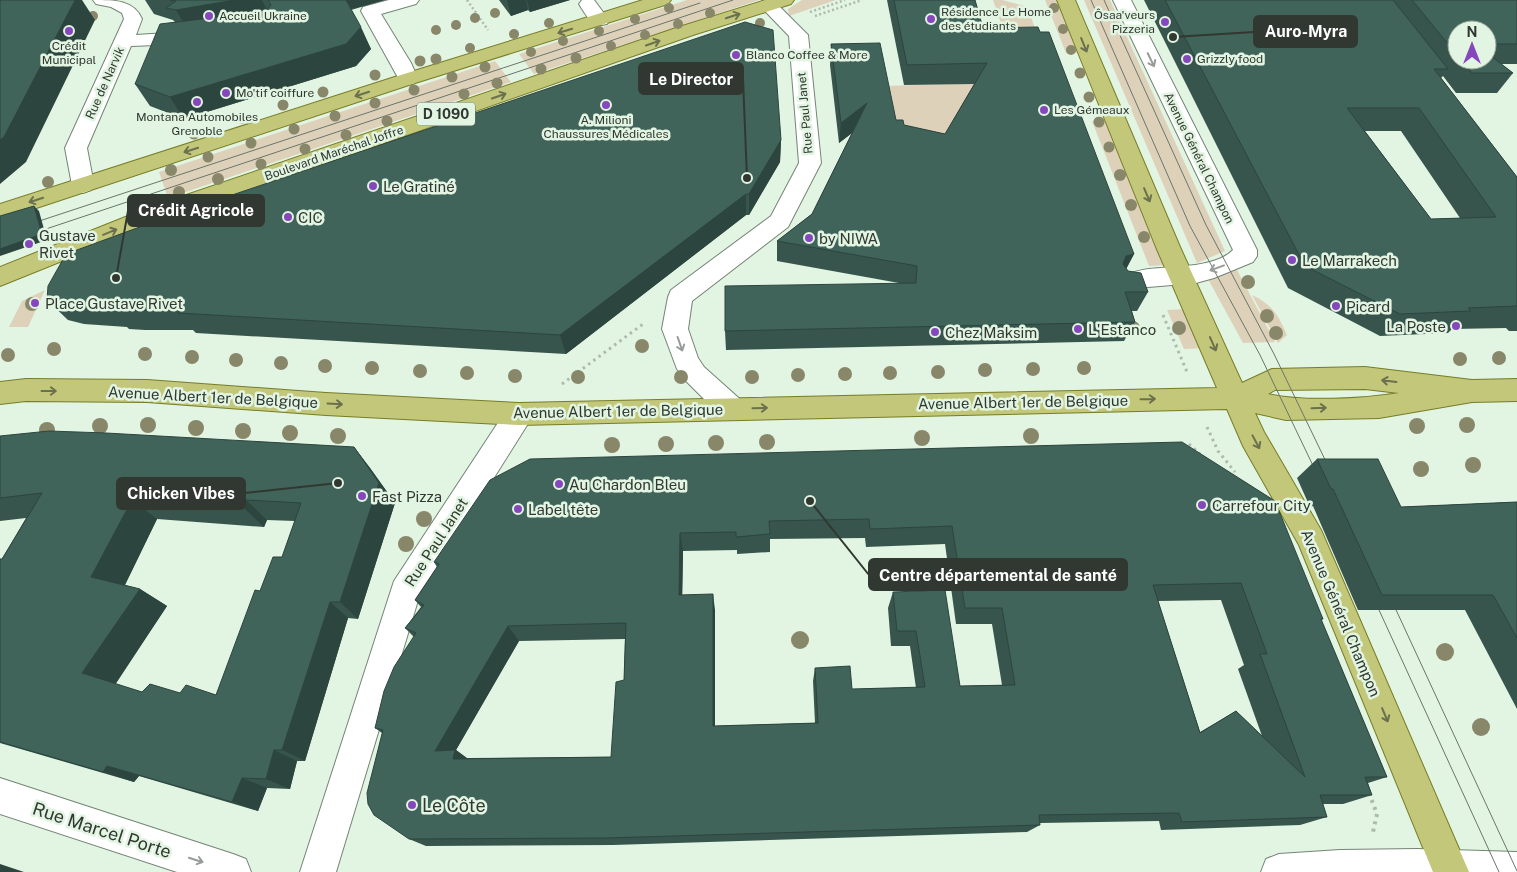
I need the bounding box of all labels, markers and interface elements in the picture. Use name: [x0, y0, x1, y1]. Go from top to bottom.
place label: Résidence Le Home des étudiants: [941, 5, 1051, 33]
place label: Ôsaa'veurs Pizzeria: [1094, 8, 1155, 36]
place label: Accueil Ukraine: [219, 9, 307, 23]
marker: Accueil Ukraine: [203, 10, 215, 22]
one-way arrow: [725, 11, 741, 21]
marker: Résidence Le Home des étudiants: [925, 13, 937, 25]
marker: Ôsaa'veurs Pizzeria: [1159, 16, 1171, 28]
callout: Auro-Myra: [1254, 16, 1357, 47]
north arrow: [1447, 20, 1497, 70]
text: Auro-Myra: [1265, 22, 1347, 41]
text: N: [1467, 24, 1477, 40]
marker: Crédit Municipal: [63, 25, 75, 37]
one-way arrow: [558, 26, 574, 36]
one-way arrow: [645, 37, 661, 47]
one-way arrow: [1080, 37, 1090, 52]
place label: Crédit Municipal: [42, 39, 97, 67]
street label: Rue de Narvik: [83, 44, 127, 121]
place label: Blanco Coffee & More: [746, 48, 868, 62]
marker: Blanco Coffee & More: [730, 49, 742, 61]
one-way arrow: [1146, 52, 1156, 67]
place label: Grizzly food: [1197, 52, 1263, 66]
marker: Grizzly food: [1181, 53, 1193, 65]
callout: Le Director: [639, 63, 743, 94]
text: Le Director: [649, 70, 734, 89]
street label: Rue Paul Janet: [794, 71, 816, 154]
place label: Mo'tif coiffure: [236, 86, 315, 100]
marker: Mo'tif coiffure: [220, 87, 232, 99]
one-way arrow: [354, 90, 370, 100]
street label: Avenue Général Champon: [1161, 90, 1237, 226]
one-way arrow: [491, 91, 507, 100]
marker: Montana Automobiles Grenoble: [191, 96, 203, 108]
marker: A. Milioni Chaussures Médicales: [600, 99, 612, 111]
road number: D 1090: [417, 102, 475, 126]
place label: Les Gémeaux: [1054, 103, 1130, 117]
marker: Les Gémeaux: [1038, 104, 1050, 116]
place label: Montana Automobiles Grenoble: [136, 110, 258, 138]
place label: A. Milioni Chaussures Médicales: [543, 113, 669, 141]
street label: Boulevard Maréchal Joffre: [263, 123, 406, 183]
one-way arrow: [183, 146, 199, 155]
place label: Le Gratiné: [383, 178, 455, 195]
marker: Le Gratiné: [367, 180, 379, 192]
one-way arrow: [1142, 187, 1152, 202]
callout: Crédit Agricole: [128, 195, 264, 226]
one-way arrow: [28, 196, 44, 206]
text: Crédit Agricole: [138, 201, 254, 220]
place label: CIC: [298, 209, 323, 226]
marker: CIC: [282, 211, 294, 223]
place label: Gustave Rivet: [39, 227, 96, 261]
one-way arrow: [102, 227, 117, 236]
place label: by NIWA: [819, 230, 879, 247]
marker: by NIWA: [803, 232, 815, 244]
marker: Gustave Rivet: [23, 238, 35, 250]
place label: Le Marrakech: [1302, 252, 1397, 269]
marker: Le Marrakech: [1286, 254, 1298, 266]
one-way arrow: [1210, 264, 1225, 273]
place label: Place Gustave Rivet: [45, 295, 183, 312]
marker: Place Gustave Rivet: [29, 297, 41, 309]
place label: Picard: [1346, 298, 1390, 315]
marker: Picard: [1330, 300, 1342, 312]
place label: La Poste: [1386, 318, 1446, 335]
marker: La Poste: [1450, 320, 1462, 332]
place label: L'Estanco: [1088, 321, 1156, 338]
marker: L'Estanco: [1072, 323, 1084, 335]
place label: Chez Maksim: [945, 324, 1037, 341]
marker: Chez Maksim: [929, 326, 941, 338]
one-way arrow: [676, 336, 685, 351]
one-way arrow: [1208, 336, 1218, 351]
one-way arrow: [1381, 376, 1397, 386]
street label: Avenue Albert 1er de Belgique: [108, 383, 318, 411]
one-way arrow: [40, 386, 56, 396]
street label: Avenue Albert 1er de Belgique: [918, 392, 1128, 412]
one-way arrow: [1140, 395, 1156, 404]
one-way arrow: [327, 400, 343, 409]
street label: Avenue Albert 1er de Belgique: [513, 401, 723, 421]
one-way arrow: [752, 404, 768, 413]
one-way arrow: [1310, 404, 1326, 413]
one-way arrow: [1251, 435, 1261, 450]
place label: Au Chardon Bleu: [569, 476, 686, 493]
callout: Chicken Vibes: [117, 478, 245, 509]
marker: Au Chardon Bleu: [553, 478, 565, 490]
text: Chicken Vibes: [127, 484, 235, 503]
place label: Fast Pizza: [372, 488, 442, 505]
marker: Fast Pizza: [356, 490, 368, 502]
street label: Rue Paul Janet: [401, 494, 471, 589]
place label: Carrefour City: [1212, 497, 1311, 514]
marker: Carrefour City: [1196, 499, 1208, 511]
place label: Label tête: [528, 501, 598, 518]
marker: Label tête: [512, 503, 524, 515]
street label: Avenue Général Champon: [1298, 527, 1384, 699]
callout: Centre départemental de santé: [869, 559, 1127, 590]
text: Centre départemental de santé: [879, 566, 1117, 585]
one-way arrow: [1380, 707, 1390, 722]
place label: Le Côte: [422, 795, 486, 816]
street label: Rue Marcel Porte: [30, 798, 174, 862]
marker: Le Côte: [406, 799, 418, 811]
one-way arrow: [188, 856, 203, 865]

